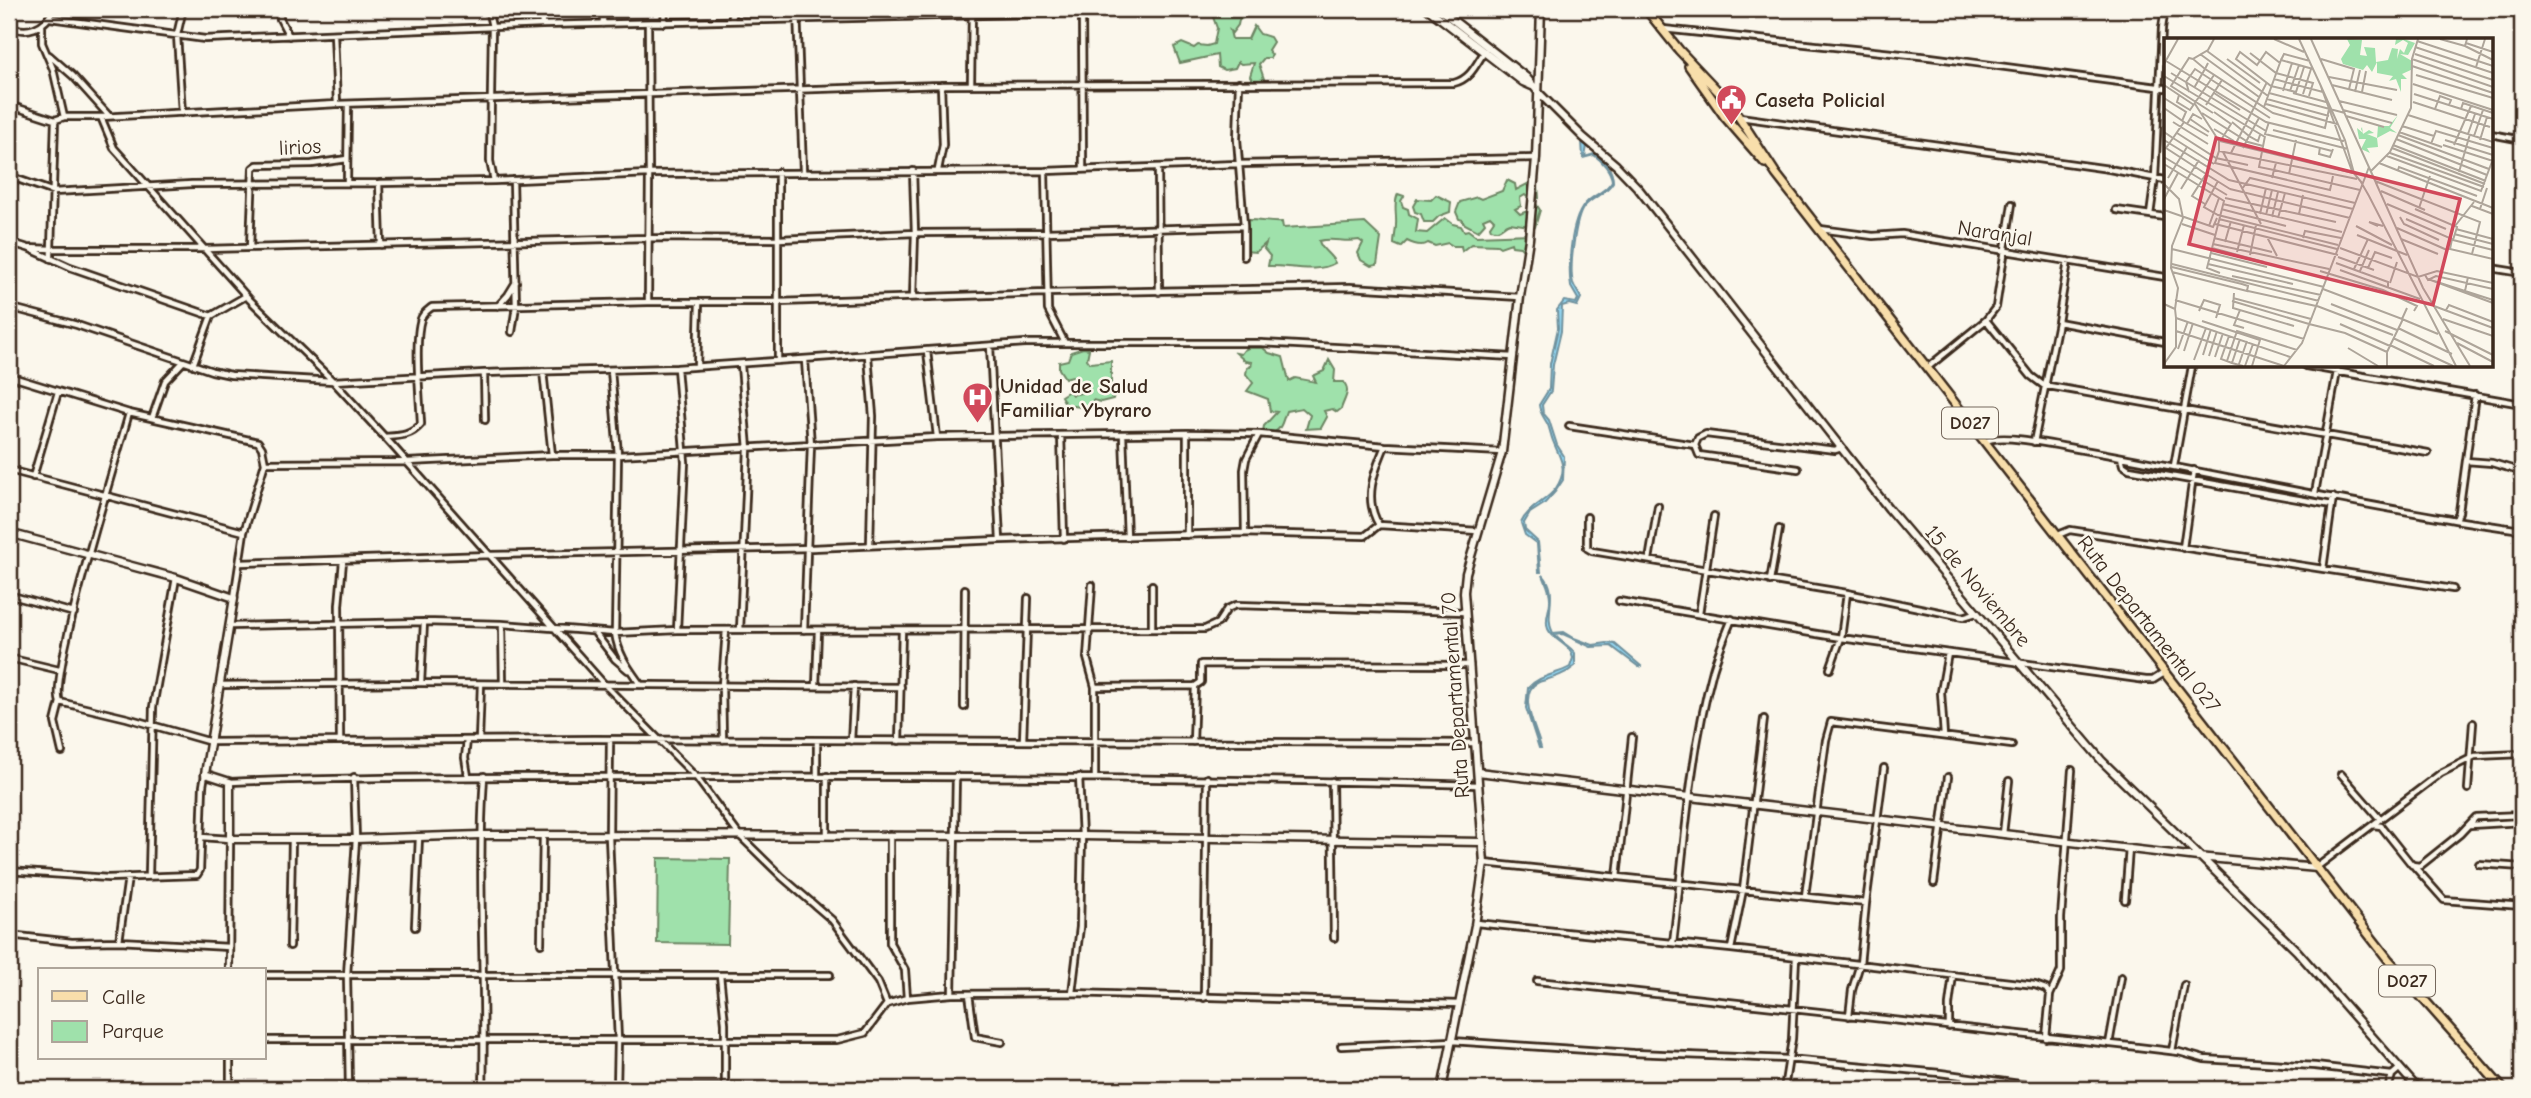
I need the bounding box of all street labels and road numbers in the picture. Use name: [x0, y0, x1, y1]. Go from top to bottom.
street label: lirios: [278, 134, 322, 160]
street label: Naranjal: [1956, 215, 2034, 251]
road number: D027: [1942, 408, 1998, 438]
street label: 15 de Noviembre: [1920, 520, 2036, 652]
street label: Ruta Departamental 027: [2072, 531, 2226, 717]
street label: Ruta Departamental 70: [1436, 591, 1474, 799]
road number: D027: [2379, 965, 2435, 996]

